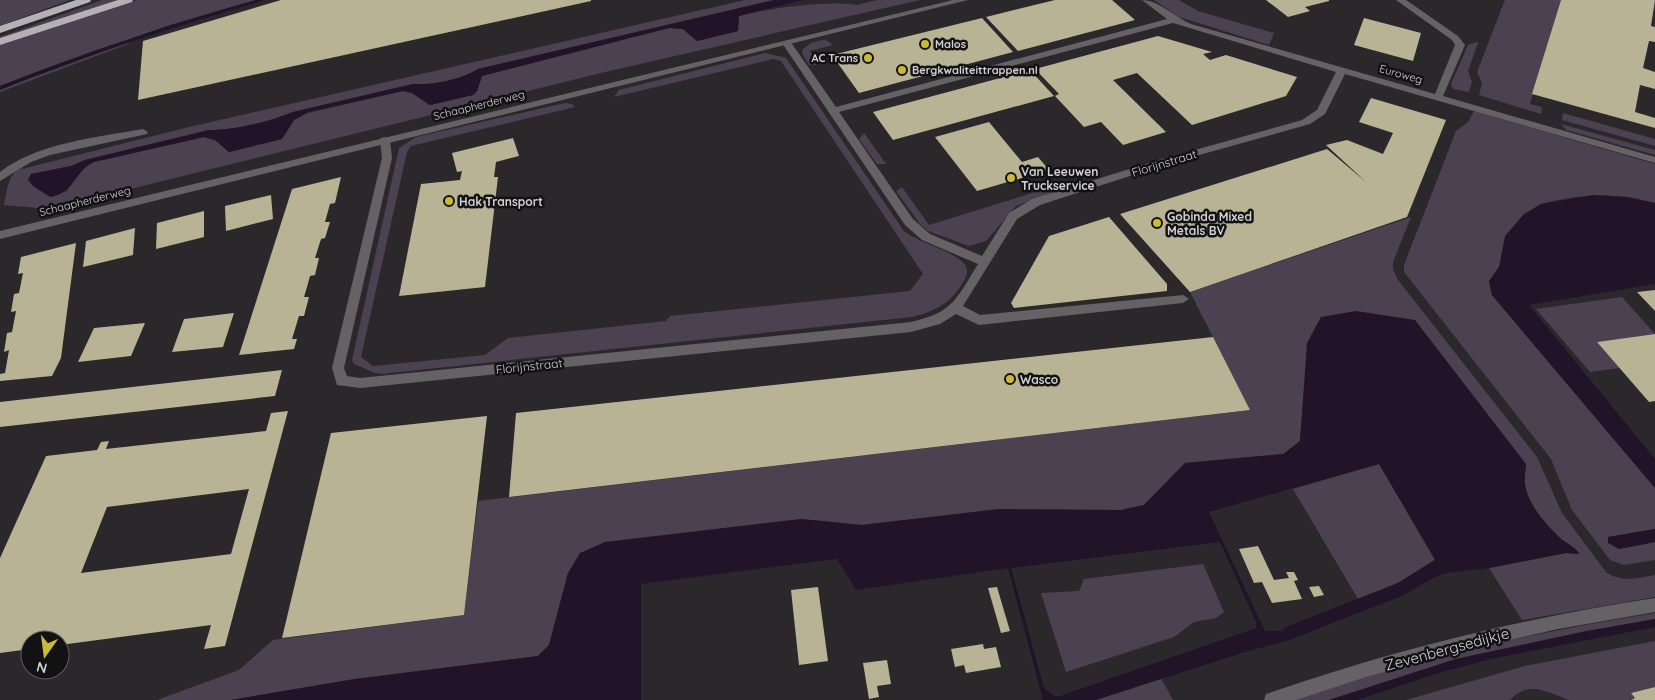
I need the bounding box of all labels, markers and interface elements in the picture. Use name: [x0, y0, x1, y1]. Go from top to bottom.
place label: Malos: [935, 37, 966, 51]
marker: Malos: [919, 38, 931, 50]
place label: AC Trans: [811, 51, 858, 65]
marker: AC Trans: [862, 52, 874, 64]
street label: Euroweg: [1378, 61, 1424, 87]
place label: Bergkwaliteittrappen.nl: [912, 63, 1038, 77]
marker: Bergkwaliteittrappen.nl: [896, 64, 908, 76]
street label: Schaapherderweg: [432, 87, 526, 123]
street label: Florijnstraat: [1130, 146, 1198, 180]
place label: Van Leeuwen Truckservice: [1021, 164, 1098, 193]
marker: Van Leeuwen Truckservice: [1005, 172, 1017, 184]
street label: Schaapherderweg: [38, 183, 132, 219]
place label: Hak Transport: [459, 194, 543, 209]
marker: Hak Transport: [443, 195, 455, 207]
place label: Gobinda Mixed Metals BV: [1167, 209, 1252, 238]
marker: Gobinda Mixed Metals BV: [1151, 217, 1163, 229]
street label: Florijnstraat: [495, 355, 563, 377]
place label: Wasco: [1020, 372, 1059, 387]
marker: Wasco: [1004, 373, 1016, 385]
street label: Zevenbergsedijkje: [1383, 623, 1511, 675]
north arrow: [20, 630, 70, 680]
text: N: [35, 658, 49, 678]

